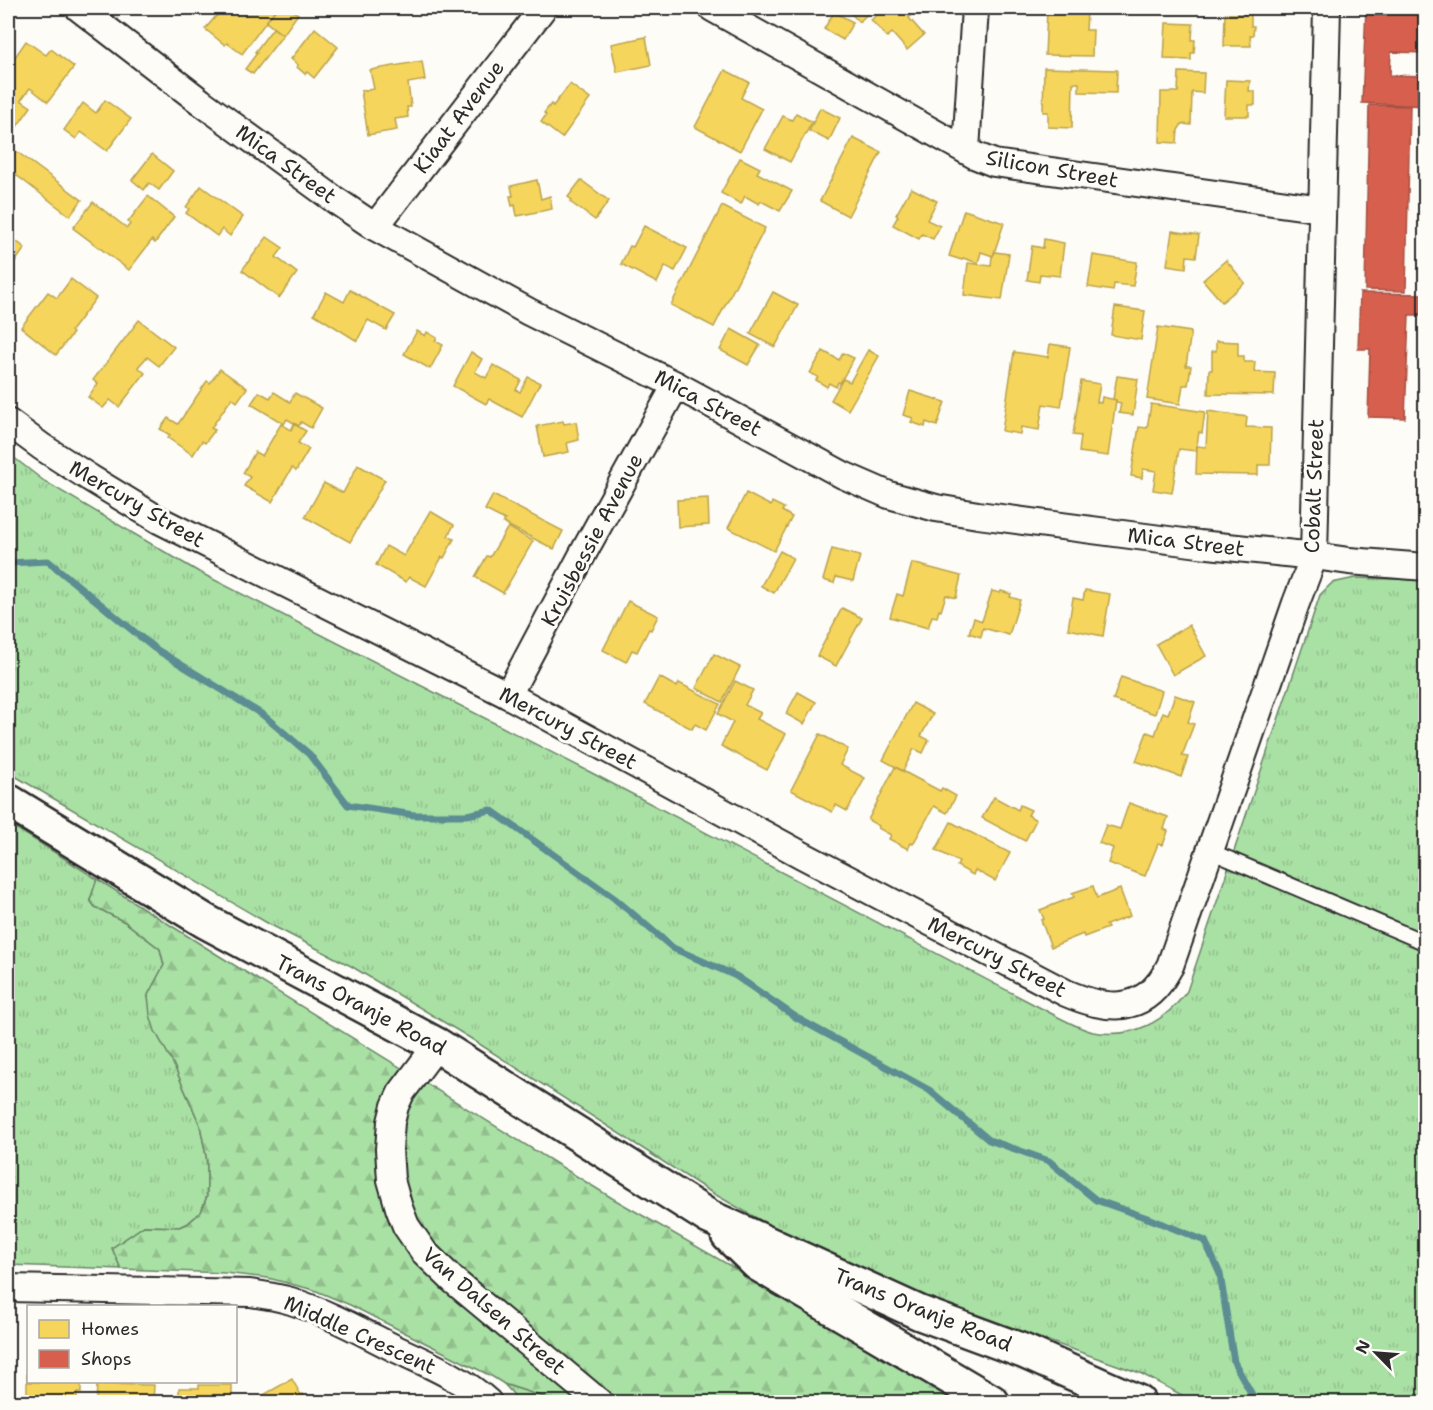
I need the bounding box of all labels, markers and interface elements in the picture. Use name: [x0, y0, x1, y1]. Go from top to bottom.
street label: Kiaat Avenue: [407, 55, 511, 179]
street label: Mica Street: [230, 118, 342, 210]
street label: Silicon Street: [984, 144, 1120, 194]
street label: Mica Street: [649, 363, 767, 443]
street label: Cobalt Street: [1298, 418, 1330, 554]
street label: Kruisbessie Avenue: [535, 449, 649, 631]
street label: Mercury Street: [64, 454, 210, 554]
street label: Mica Street: [1126, 521, 1246, 563]
street label: Mercury Street: [494, 680, 642, 776]
street label: Mercury Street: [923, 910, 1071, 1004]
street label: Trans Oranje Road: [271, 948, 451, 1062]
street label: Van Dalsen Street: [416, 1241, 572, 1381]
street label: Trans Oranje Road: [830, 1262, 1016, 1358]
street label: Middle Crescent: [280, 1289, 440, 1381]
legend: [27, 1305, 237, 1383]
text: Homes: [81, 1317, 139, 1341]
north arrow: [1346, 1323, 1406, 1383]
text: N: [1351, 1337, 1375, 1357]
text: Shops: [81, 1347, 132, 1371]

